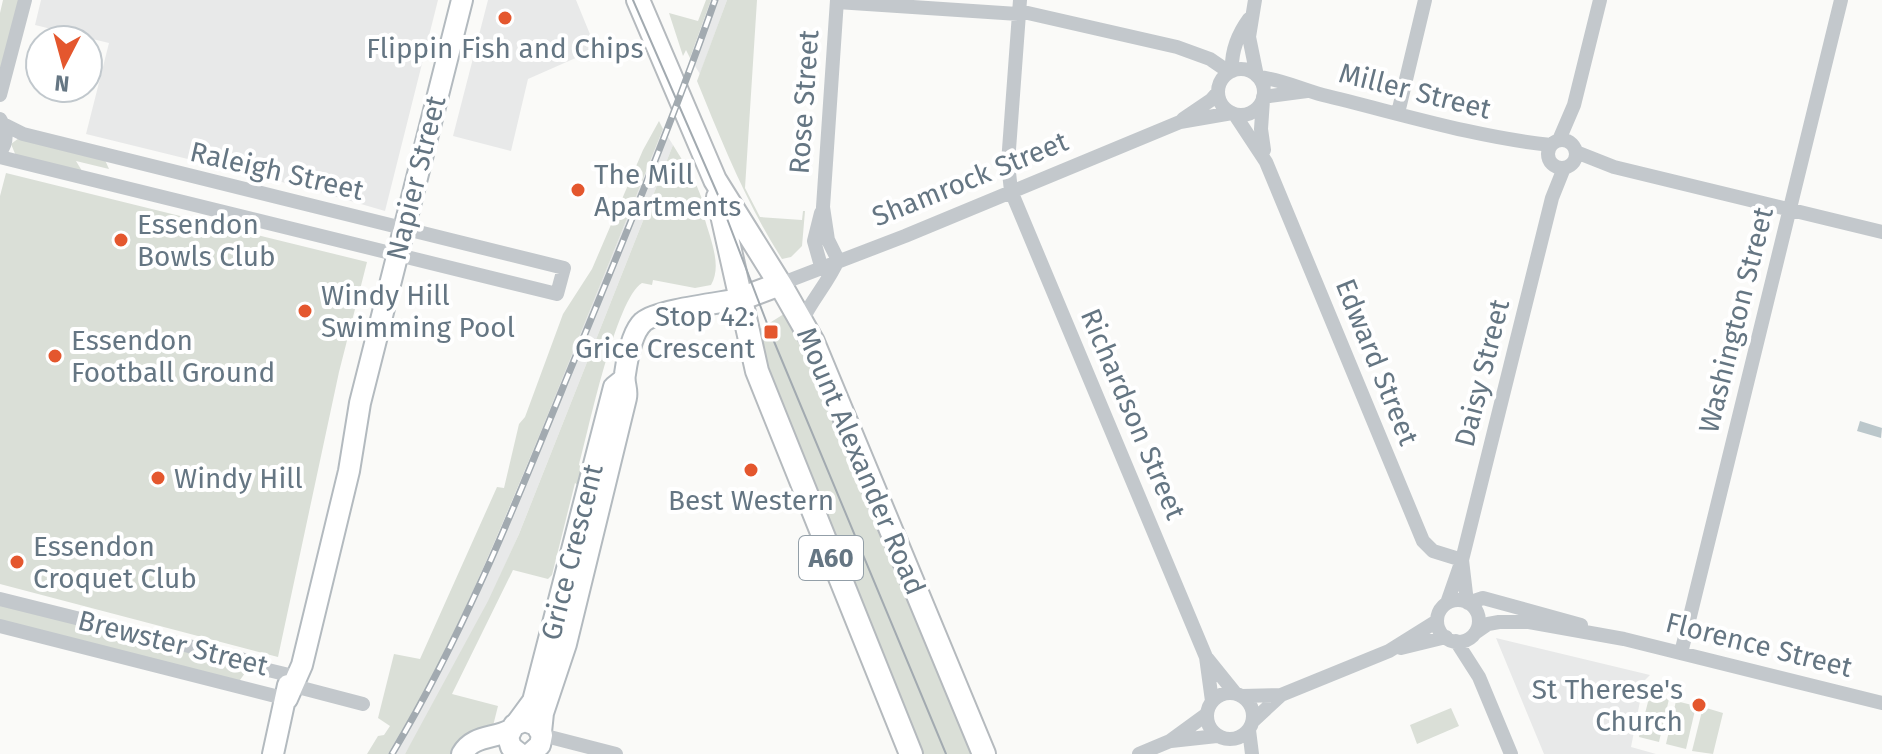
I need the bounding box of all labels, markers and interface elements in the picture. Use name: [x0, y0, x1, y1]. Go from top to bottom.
marker: Flippin Fish and Chips: [496, 9, 514, 27]
north arrow: [24, 24, 104, 104]
street label: Rose Street: [782, 28, 826, 175]
place label: Flippin Fish and Chips: [366, 32, 644, 65]
street label: Miller Street: [1336, 56, 1495, 126]
text: N: [53, 69, 71, 98]
street label: Napier Street: [380, 91, 453, 264]
street label: Shamrock Street: [867, 124, 1074, 233]
street label: Raleigh Street: [187, 135, 368, 207]
place label: The Mill Apartments: [594, 158, 741, 223]
marker: The Mill Apartments: [569, 181, 587, 199]
street label: Washington Street: [1692, 203, 1780, 436]
place label: Essendon Bowls Club: [137, 208, 276, 273]
marker: Essendon Bowls Club: [112, 231, 130, 249]
street label: Edward Street: [1329, 274, 1426, 451]
place label: Windy Hill Swimming Pool: [321, 279, 515, 344]
street label: Daisy Street: [1448, 295, 1516, 450]
place label: Stop 42: Grice Crescent: [575, 300, 756, 365]
marker: Windy Hill Swimming Pool: [296, 302, 314, 320]
street label: Richardson Street: [1074, 304, 1193, 525]
street label: Mount Alexander Road: [790, 322, 932, 600]
marker: Stop 42: Grice Crescent: [762, 323, 780, 341]
place label: Essendon Football Ground: [71, 324, 275, 389]
marker: Essendon Football Ground: [46, 347, 64, 365]
street label: Grice Crescent: [534, 460, 610, 643]
marker: Best Western: [742, 461, 760, 479]
place label: Windy Hill: [174, 462, 303, 495]
marker: Windy Hill: [149, 469, 167, 487]
place label: Best Western: [668, 484, 834, 517]
place label: Essendon Croquet Club: [33, 530, 197, 595]
road number: A60: [799, 536, 863, 580]
marker: Essendon Croquet Club: [8, 553, 26, 571]
street label: Brewster Street: [75, 603, 272, 683]
street label: Florence Street: [1662, 606, 1857, 684]
place label: St Therese's Church: [1532, 673, 1683, 738]
marker: St Therese's Church: [1690, 696, 1708, 714]

